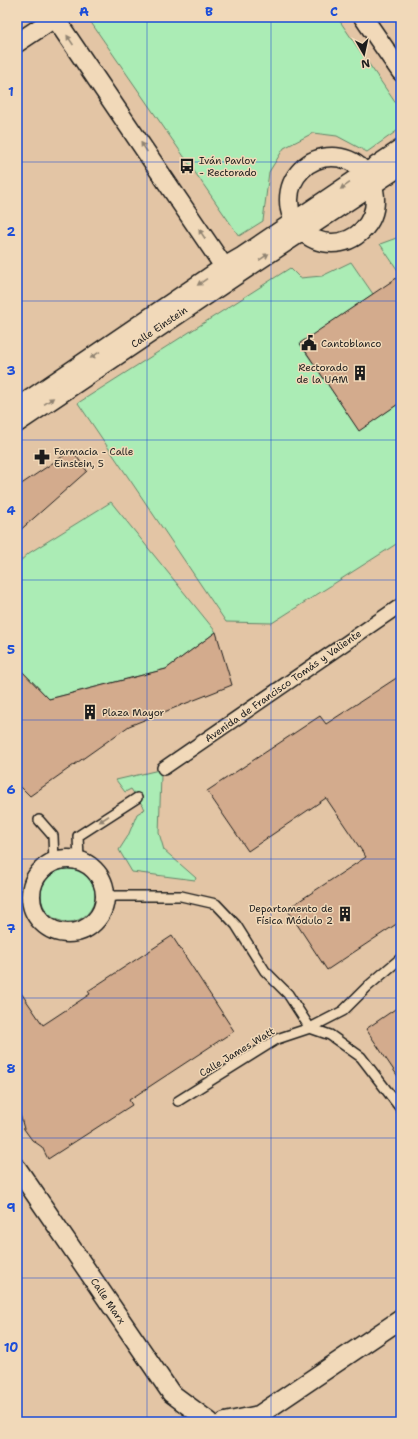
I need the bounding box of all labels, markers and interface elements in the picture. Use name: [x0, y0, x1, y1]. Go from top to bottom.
text: A: [79, 3, 89, 20]
text: B: [205, 3, 213, 20]
text: C: [330, 3, 338, 20]
one-way arrow: [66, 34, 74, 45]
north arrow: [344, 34, 384, 74]
text: N: [360, 55, 371, 72]
text: 1: [8, 83, 14, 100]
one-way arrow: [140, 142, 148, 152]
place label: Iván Pavlov - Rectorado: [199, 154, 257, 179]
bus stop icon: Iván Pavlov - Rectorado: [178, 157, 196, 175]
one-way arrow: [340, 182, 351, 190]
text: 2: [6, 223, 16, 240]
one-way arrow: [198, 229, 206, 239]
one-way arrow: [259, 253, 270, 260]
one-way arrow: [197, 278, 208, 286]
street label: Calle Einstein: [128, 303, 190, 351]
public building icon: Cantoblanco: [300, 334, 318, 352]
place label: Cantoblanco: [321, 337, 381, 350]
one-way arrow: [89, 351, 101, 358]
place label: Rectorado de la UAM: [297, 361, 348, 386]
text: 3: [6, 362, 16, 379]
building icon: Rectorado de la UAM: [351, 364, 369, 382]
one-way arrow: [44, 397, 54, 405]
place label: Farmacia - Calle Einstein, 5: [54, 445, 134, 470]
pharmacy icon: Farmacia - Calle Einstein, 5: [33, 448, 51, 466]
text: 4: [6, 502, 16, 519]
street label: Avenida de Francisco Tomás y Valiente: [202, 627, 364, 745]
text: 5: [7, 641, 15, 658]
building icon: Plaza Mayor: [81, 703, 99, 721]
place label: Plaza Mayor: [102, 706, 165, 719]
text: 6: [6, 781, 16, 798]
one-way arrow: [99, 815, 109, 823]
place label: Departamento de Física Módulo 2: [249, 902, 333, 927]
building icon: Departamento de Física Módulo 2: [336, 905, 354, 923]
text: 7: [6, 920, 16, 937]
street label: Calle James Watt: [197, 1024, 277, 1080]
text: 8: [6, 1060, 16, 1077]
text: 9: [6, 1199, 16, 1216]
street label: Calle Marx: [88, 1276, 128, 1326]
text: 10: [4, 1339, 18, 1356]

